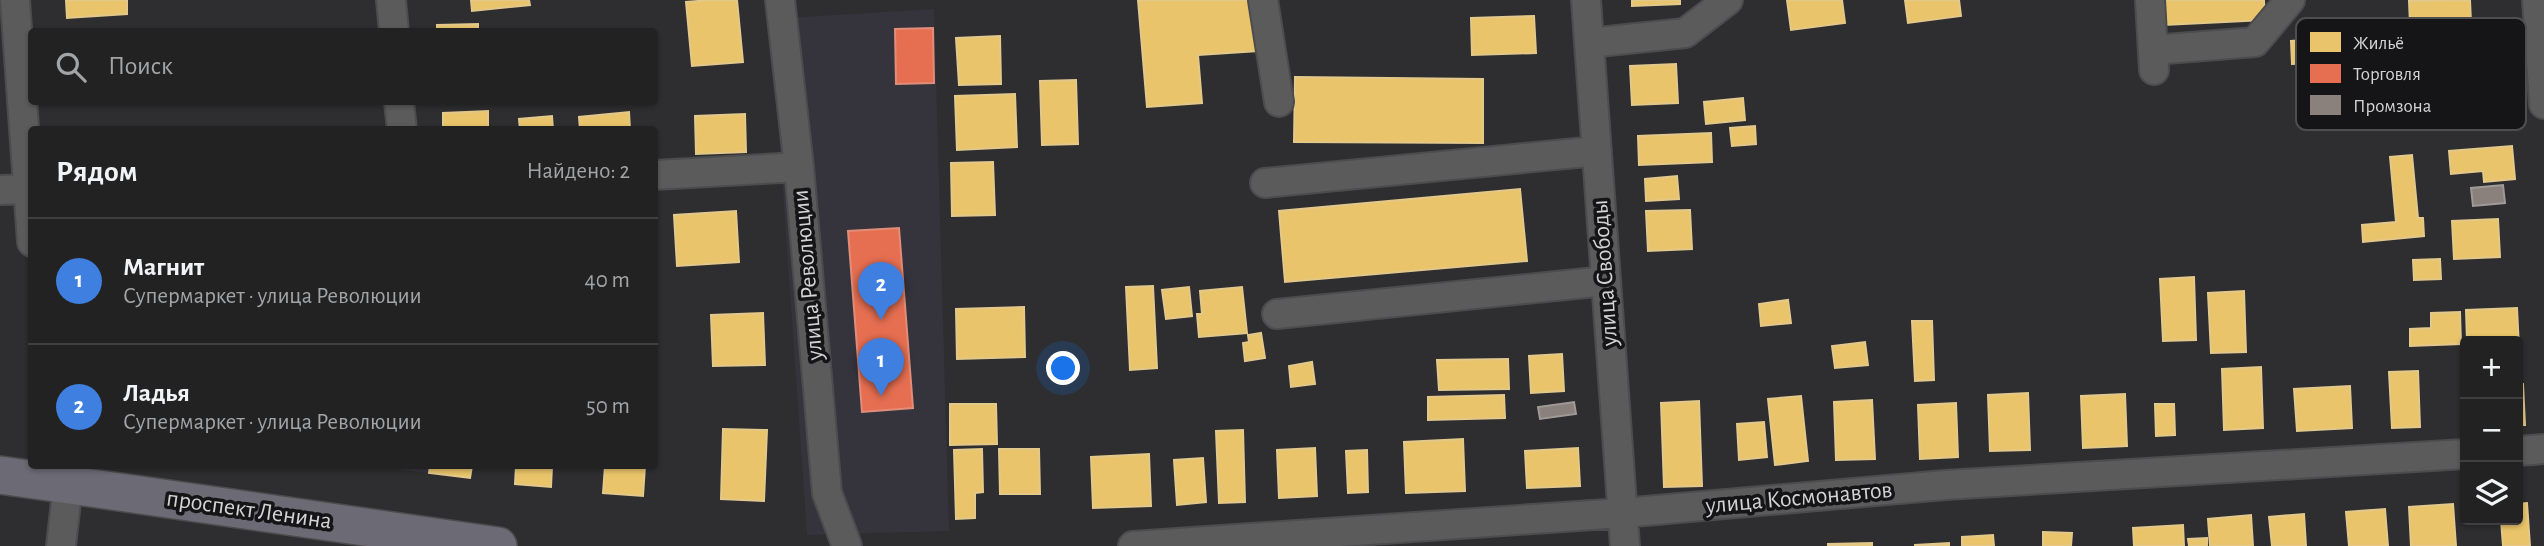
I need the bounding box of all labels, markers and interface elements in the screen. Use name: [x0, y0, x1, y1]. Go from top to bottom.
legend: [2296, 18, 2526, 130]
search box: [28, 28, 658, 105]
text: Жильё: [2353, 34, 2404, 53]
icon: search: [52, 48, 90, 86]
text: Поиск: [108, 53, 173, 79]
text: Торговля: [2353, 65, 2421, 84]
text: Промзона: [2353, 97, 2432, 116]
text: Рядом: [56, 157, 138, 187]
text: Найдено: 2: [527, 160, 630, 183]
street label: улица Революции: [789, 189, 828, 362]
street label: улица Свободы: [1588, 199, 1622, 348]
text: Магнит: [123, 254, 204, 280]
pin: 2: [858, 262, 904, 320]
text: 1: [75, 269, 83, 292]
text: 40 m: [585, 269, 630, 292]
text: Супермаркет · улица Революции: [123, 285, 422, 308]
map controls: [2460, 336, 2523, 525]
button: +: [2460, 336, 2523, 399]
pin: 1: [858, 338, 904, 396]
your location: [1046, 351, 1080, 385]
text: Ладья: [123, 380, 190, 406]
text: 2: [74, 395, 84, 418]
text: 50 m: [586, 395, 630, 418]
button: −: [2460, 399, 2523, 462]
text: Супермаркет · улица Революции: [123, 411, 422, 434]
button: layers: [2460, 462, 2523, 525]
street label: улица Космонавтов: [1704, 478, 1893, 518]
street label: проспект Ленина: [165, 487, 333, 533]

